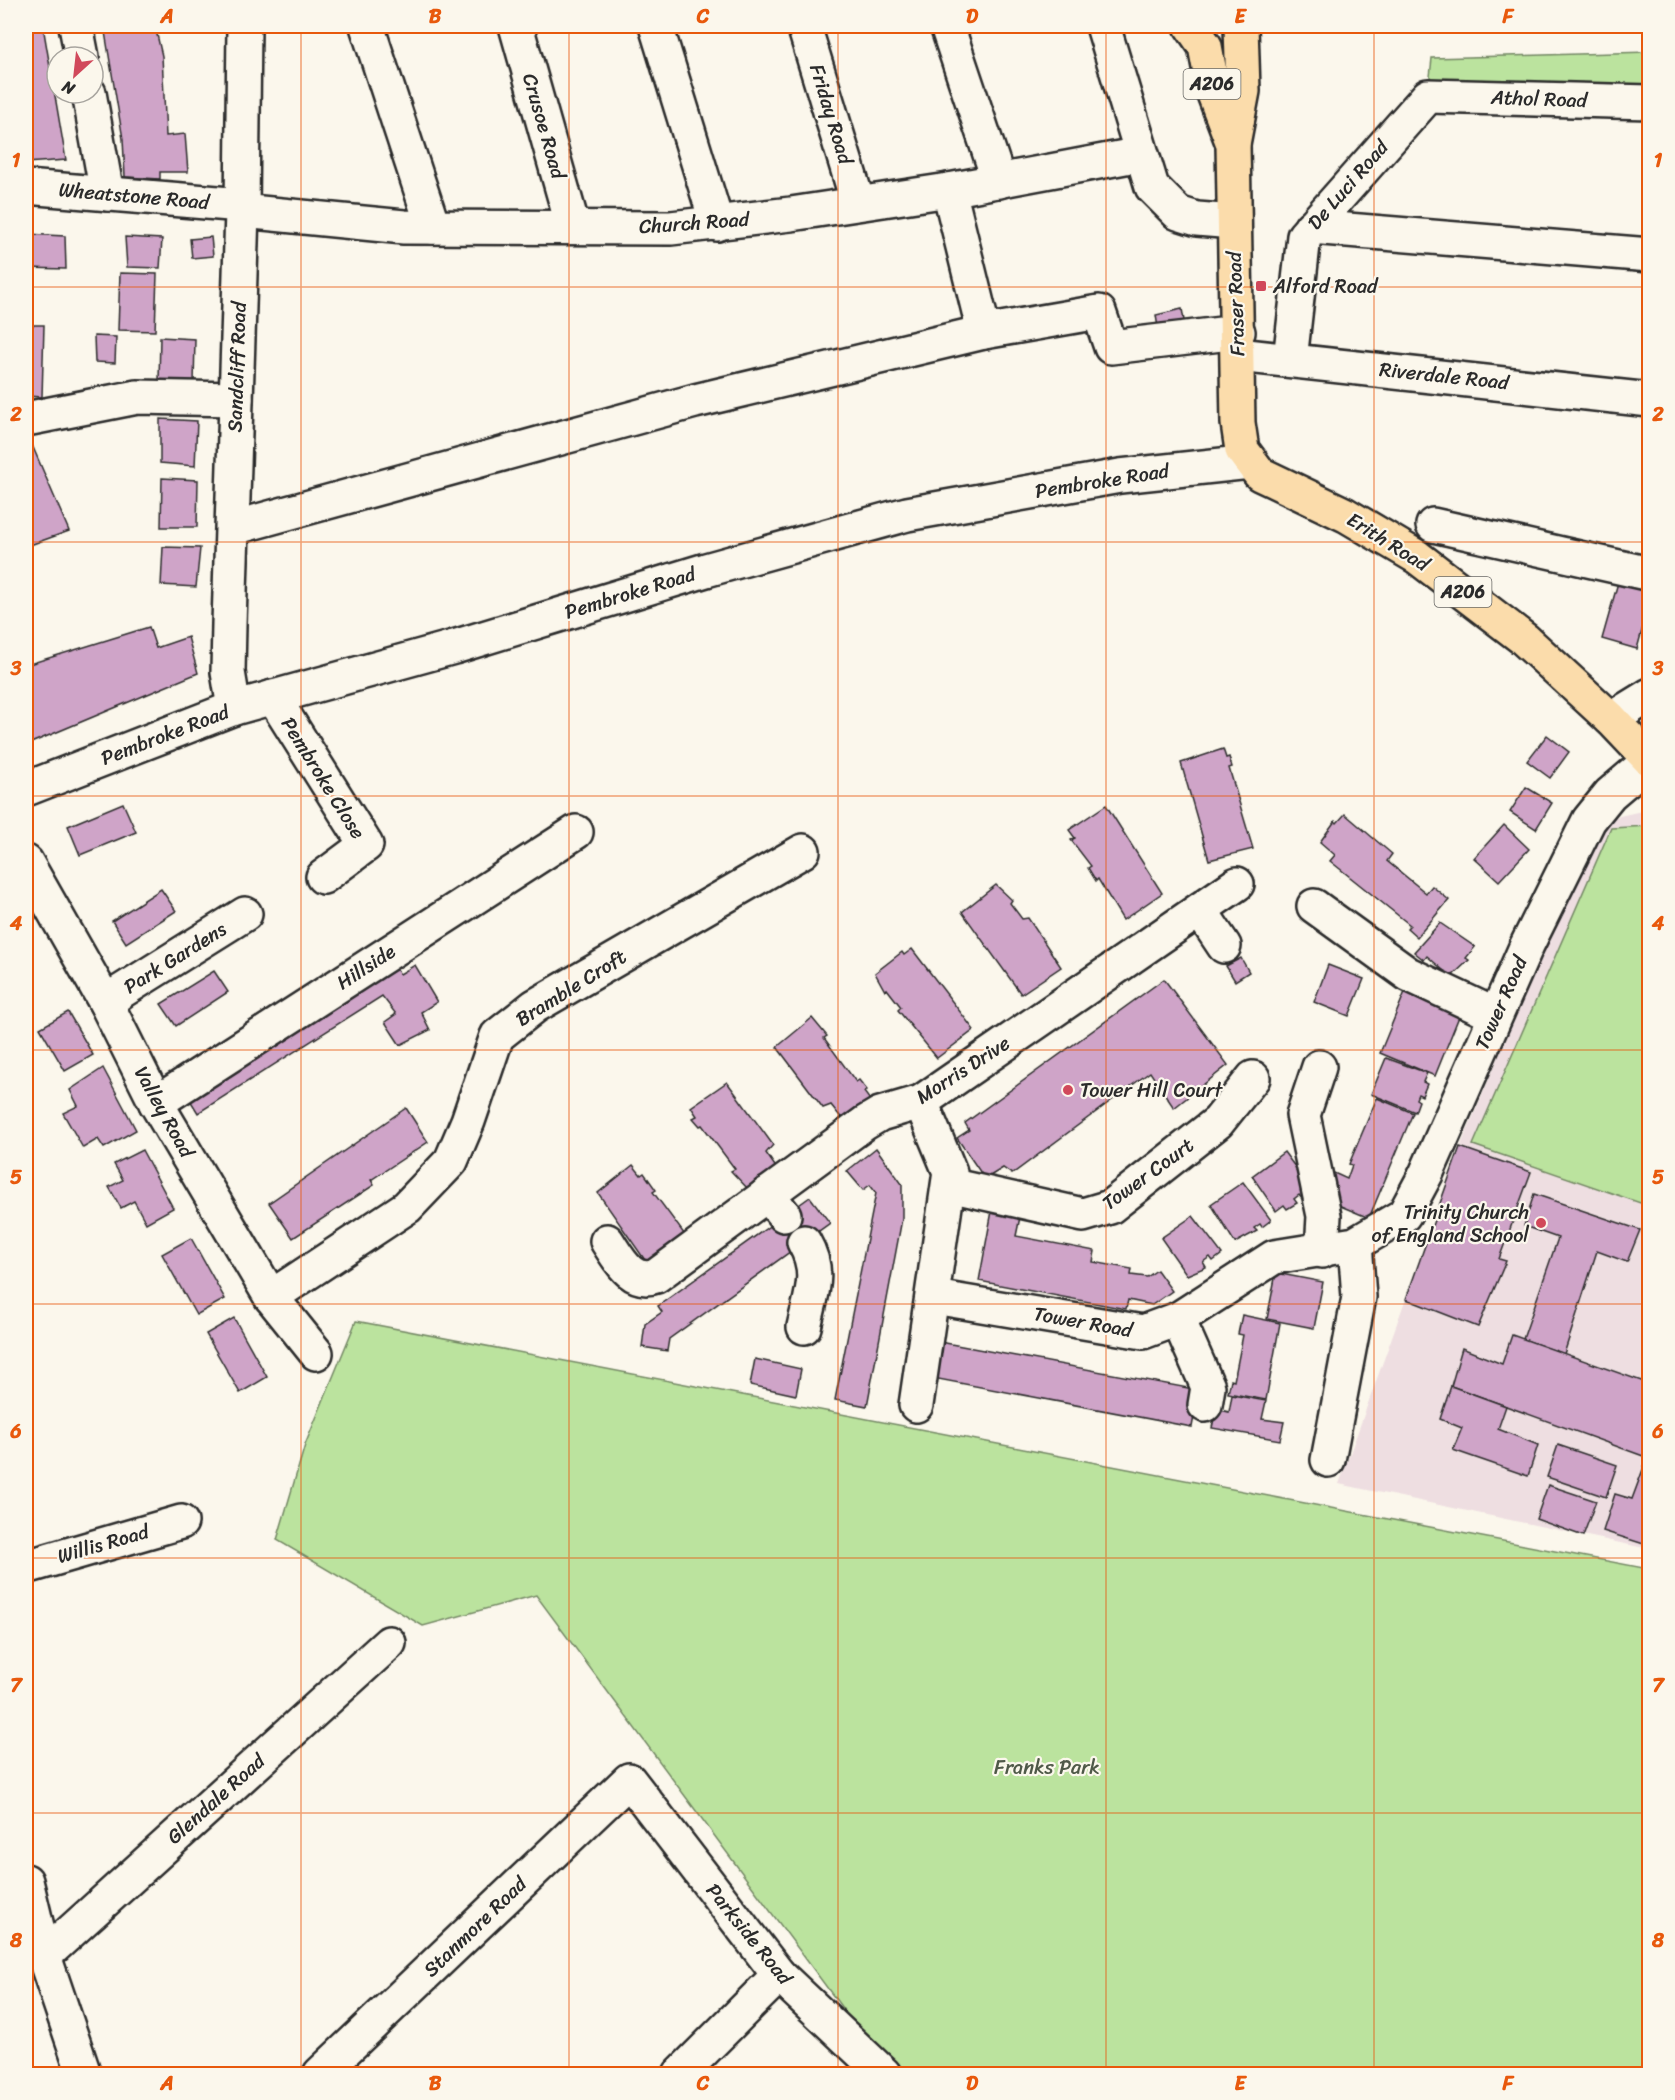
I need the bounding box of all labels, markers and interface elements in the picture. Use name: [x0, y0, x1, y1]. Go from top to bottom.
text: A: [159, 0, 174, 34]
text: B: [429, 0, 442, 34]
text: C: [696, 0, 710, 34]
text: D: [966, 0, 979, 34]
text: E: [1234, 0, 1247, 34]
text: F: [1502, 0, 1515, 34]
north arrow: [45, 45, 105, 105]
street label: Friday Road: [799, 60, 863, 170]
street label: Crusoe Road: [512, 69, 576, 184]
road number: A206: [1184, 69, 1240, 99]
text: N: [56, 72, 81, 104]
street label: Athol Road: [1489, 80, 1589, 118]
street label: De Luci Road: [1298, 131, 1398, 238]
text: 1: [12, 143, 21, 178]
text: 1: [1654, 143, 1663, 178]
street label: Wheatstone Road: [57, 172, 212, 220]
street label: Church Road: [638, 202, 752, 244]
street label: Fraser Road: [1217, 250, 1255, 357]
place label: Alford Road: [1272, 269, 1379, 304]
marker: Alford Road: [1254, 279, 1268, 293]
street label: Sandcliff Road: [217, 300, 257, 433]
street label: Riverdale Road: [1377, 352, 1512, 400]
text: 2: [9, 397, 22, 432]
text: 2: [1651, 397, 1664, 432]
street label: Pembroke Road: [1033, 453, 1173, 509]
street label: Erith Road: [1340, 503, 1438, 582]
street label: Pembroke Road: [560, 556, 701, 629]
road number: A206: [1434, 577, 1492, 607]
text: 3: [10, 651, 22, 686]
text: 3: [1652, 651, 1664, 686]
street label: Pembroke Road: [96, 694, 236, 776]
street label: Pembroke Close: [271, 710, 375, 846]
text: 4: [9, 906, 23, 941]
text: 4: [1651, 906, 1665, 941]
street label: Park Gardens: [117, 912, 234, 1004]
street label: Hillside: [329, 934, 403, 999]
street label: Bramble Croft: [508, 940, 634, 1036]
street label: Tower Road: [1465, 949, 1538, 1056]
street label: Morris Drive: [909, 1026, 1017, 1114]
street label: Valley Road: [124, 1060, 204, 1166]
place label: Tower Hill Court: [1080, 1073, 1223, 1108]
marker: Tower Hill Court: [1061, 1083, 1075, 1097]
street label: Tower Court: [1094, 1128, 1202, 1220]
text: 5: [10, 1160, 22, 1195]
text: 5: [1652, 1160, 1664, 1195]
place label: Trinity Church of England School: [1372, 1195, 1529, 1253]
marker: Trinity Church of England School: [1534, 1216, 1548, 1230]
street label: Tower Road: [1031, 1296, 1137, 1348]
text: 6: [9, 1414, 22, 1449]
text: 6: [1651, 1414, 1664, 1449]
street label: Willis Road: [53, 1514, 154, 1574]
text: 7: [10, 1668, 23, 1703]
text: 7: [1652, 1668, 1665, 1703]
street label: Glendale Road: [158, 1744, 275, 1853]
park label: Franks Park: [994, 1750, 1100, 1785]
street label: Stanmore Road: [415, 1867, 536, 1986]
street label: Parkside Road: [697, 1875, 802, 1994]
text: 8: [9, 1923, 23, 1958]
text: 8: [1651, 1923, 1665, 1958]
text: A: [159, 2066, 174, 2100]
text: B: [429, 2066, 442, 2100]
text: C: [696, 2066, 710, 2100]
text: D: [966, 2066, 979, 2100]
text: E: [1234, 2066, 1247, 2100]
text: F: [1502, 2066, 1515, 2100]

